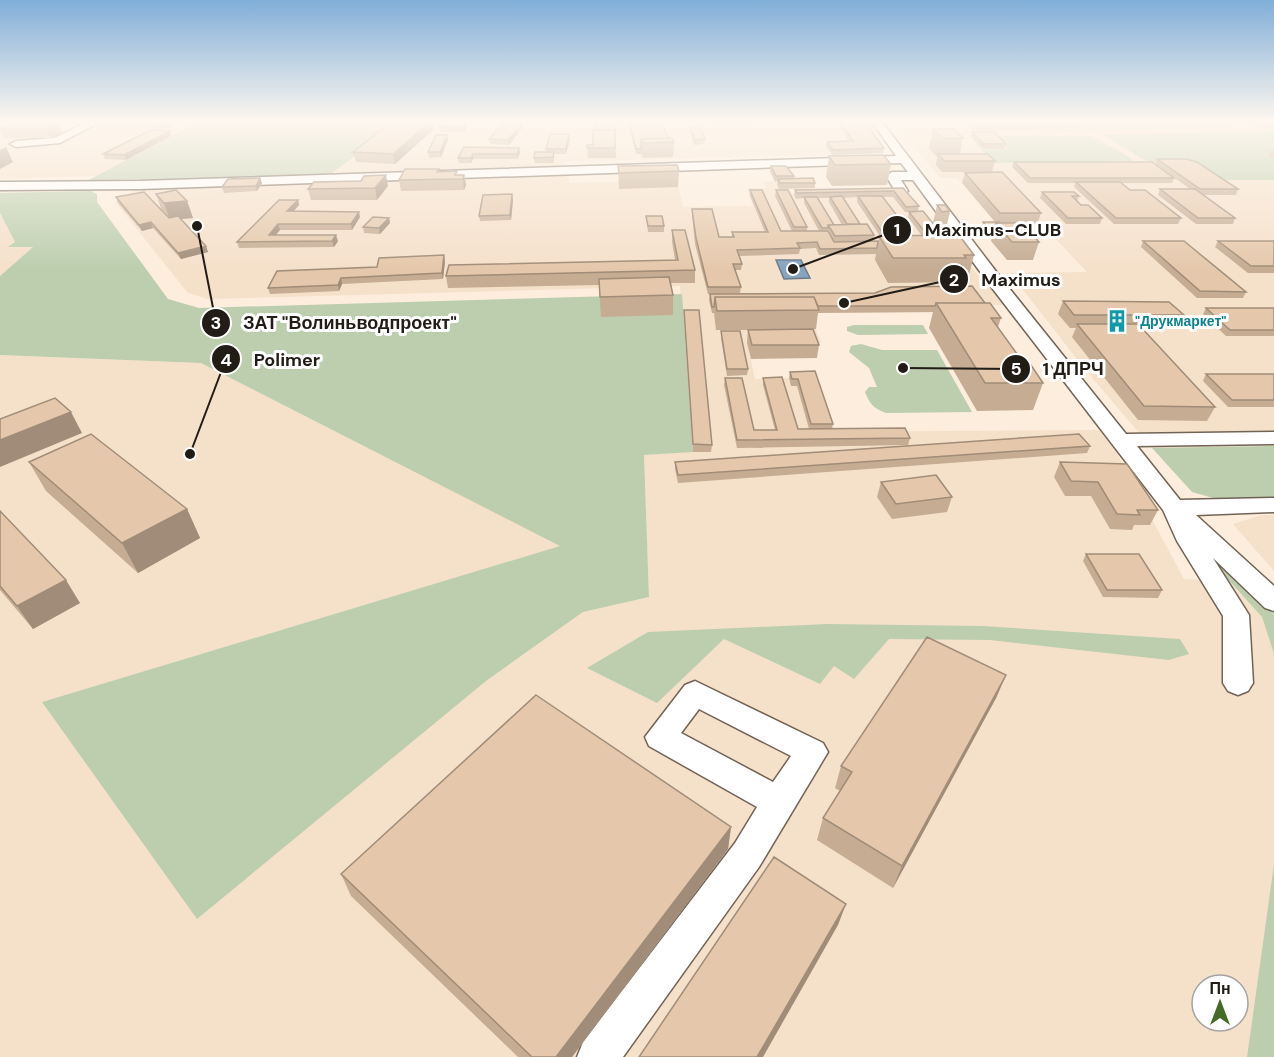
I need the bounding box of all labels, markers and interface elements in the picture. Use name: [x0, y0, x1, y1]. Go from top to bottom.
callout: Maximus-CLUB: [882, 212, 1073, 248]
text: 1: [894, 218, 900, 242]
text: Maximus-CLUB: [925, 218, 1061, 242]
callout: Maximus: [939, 261, 1073, 297]
text: 2: [949, 268, 959, 292]
text: Maximus: [981, 268, 1061, 292]
callout: ЗАТ "Волиньводпроект": [201, 305, 468, 341]
building icon: "Друкмаркет": [1104, 308, 1130, 334]
text: 3: [211, 311, 221, 335]
text: ЗАТ "Волиньводпроект": [243, 311, 457, 335]
place label: "Друкмаркет": [1135, 312, 1226, 330]
callout: Polimer: [211, 341, 332, 377]
text: 4: [220, 348, 232, 372]
text: Polimer: [254, 348, 320, 372]
callout: 1 ДПРЧ: [1001, 351, 1116, 387]
text: 5: [1010, 357, 1022, 381]
text: 1 ДПРЧ: [1042, 357, 1104, 381]
north arrow: [1190, 973, 1250, 1033]
text: Пн: [1209, 978, 1231, 999]

